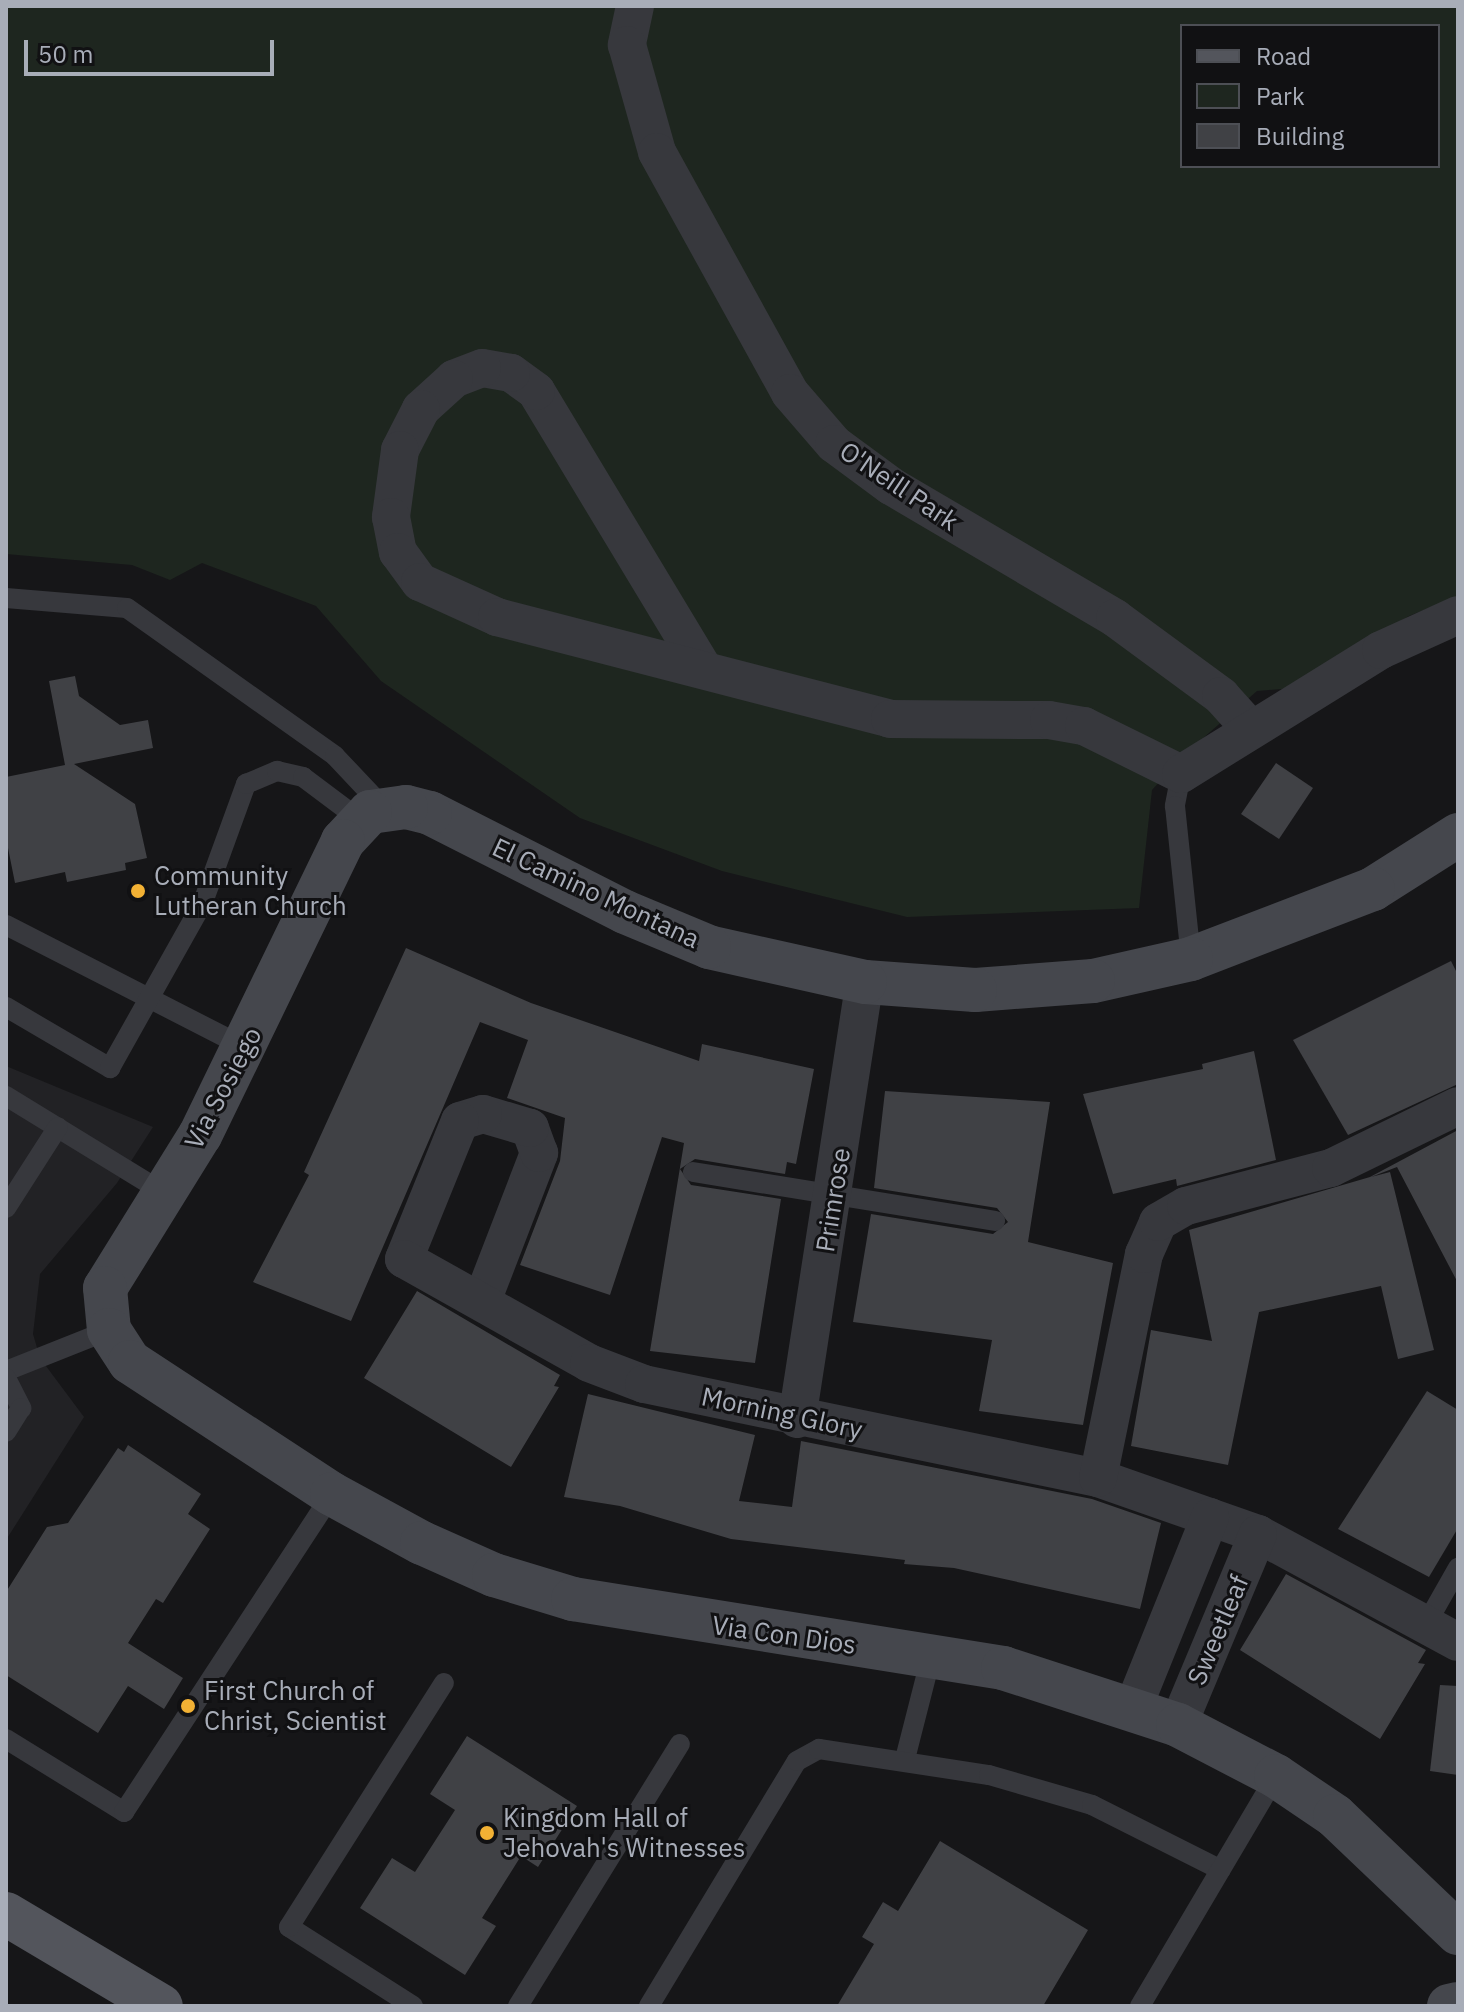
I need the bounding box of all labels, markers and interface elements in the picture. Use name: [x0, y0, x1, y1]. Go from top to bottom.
scale bar: [28, 24, 278, 74]
legend: [1180, 24, 1440, 168]
text: 50 m: [38, 38, 93, 70]
text: Road: [1256, 40, 1311, 72]
text: Park: [1256, 80, 1305, 112]
text: Building: [1256, 120, 1344, 152]
street label: O'Neill Park: [834, 435, 964, 537]
street label: El Camino Montana: [487, 831, 705, 955]
place label: Community Lutheran Church: [154, 860, 347, 922]
marker: Community Lutheran Church: [129, 882, 147, 900]
street label: Via Sosiego: [178, 1022, 268, 1154]
street label: Primrose: [809, 1146, 857, 1254]
street label: Morning Glory: [699, 1381, 865, 1445]
street label: Sweetleaf: [1181, 1570, 1255, 1690]
street label: Via Con Dios: [710, 1609, 858, 1661]
place label: First Church of Christ, Scientist: [204, 1675, 387, 1736]
marker: First Church of Christ, Scientist: [179, 1697, 197, 1715]
place label: Kingdom Hall of Jehovah's Witnesses: [503, 1802, 746, 1864]
marker: Kingdom Hall of Jehovah's Witnesses: [478, 1824, 496, 1842]

